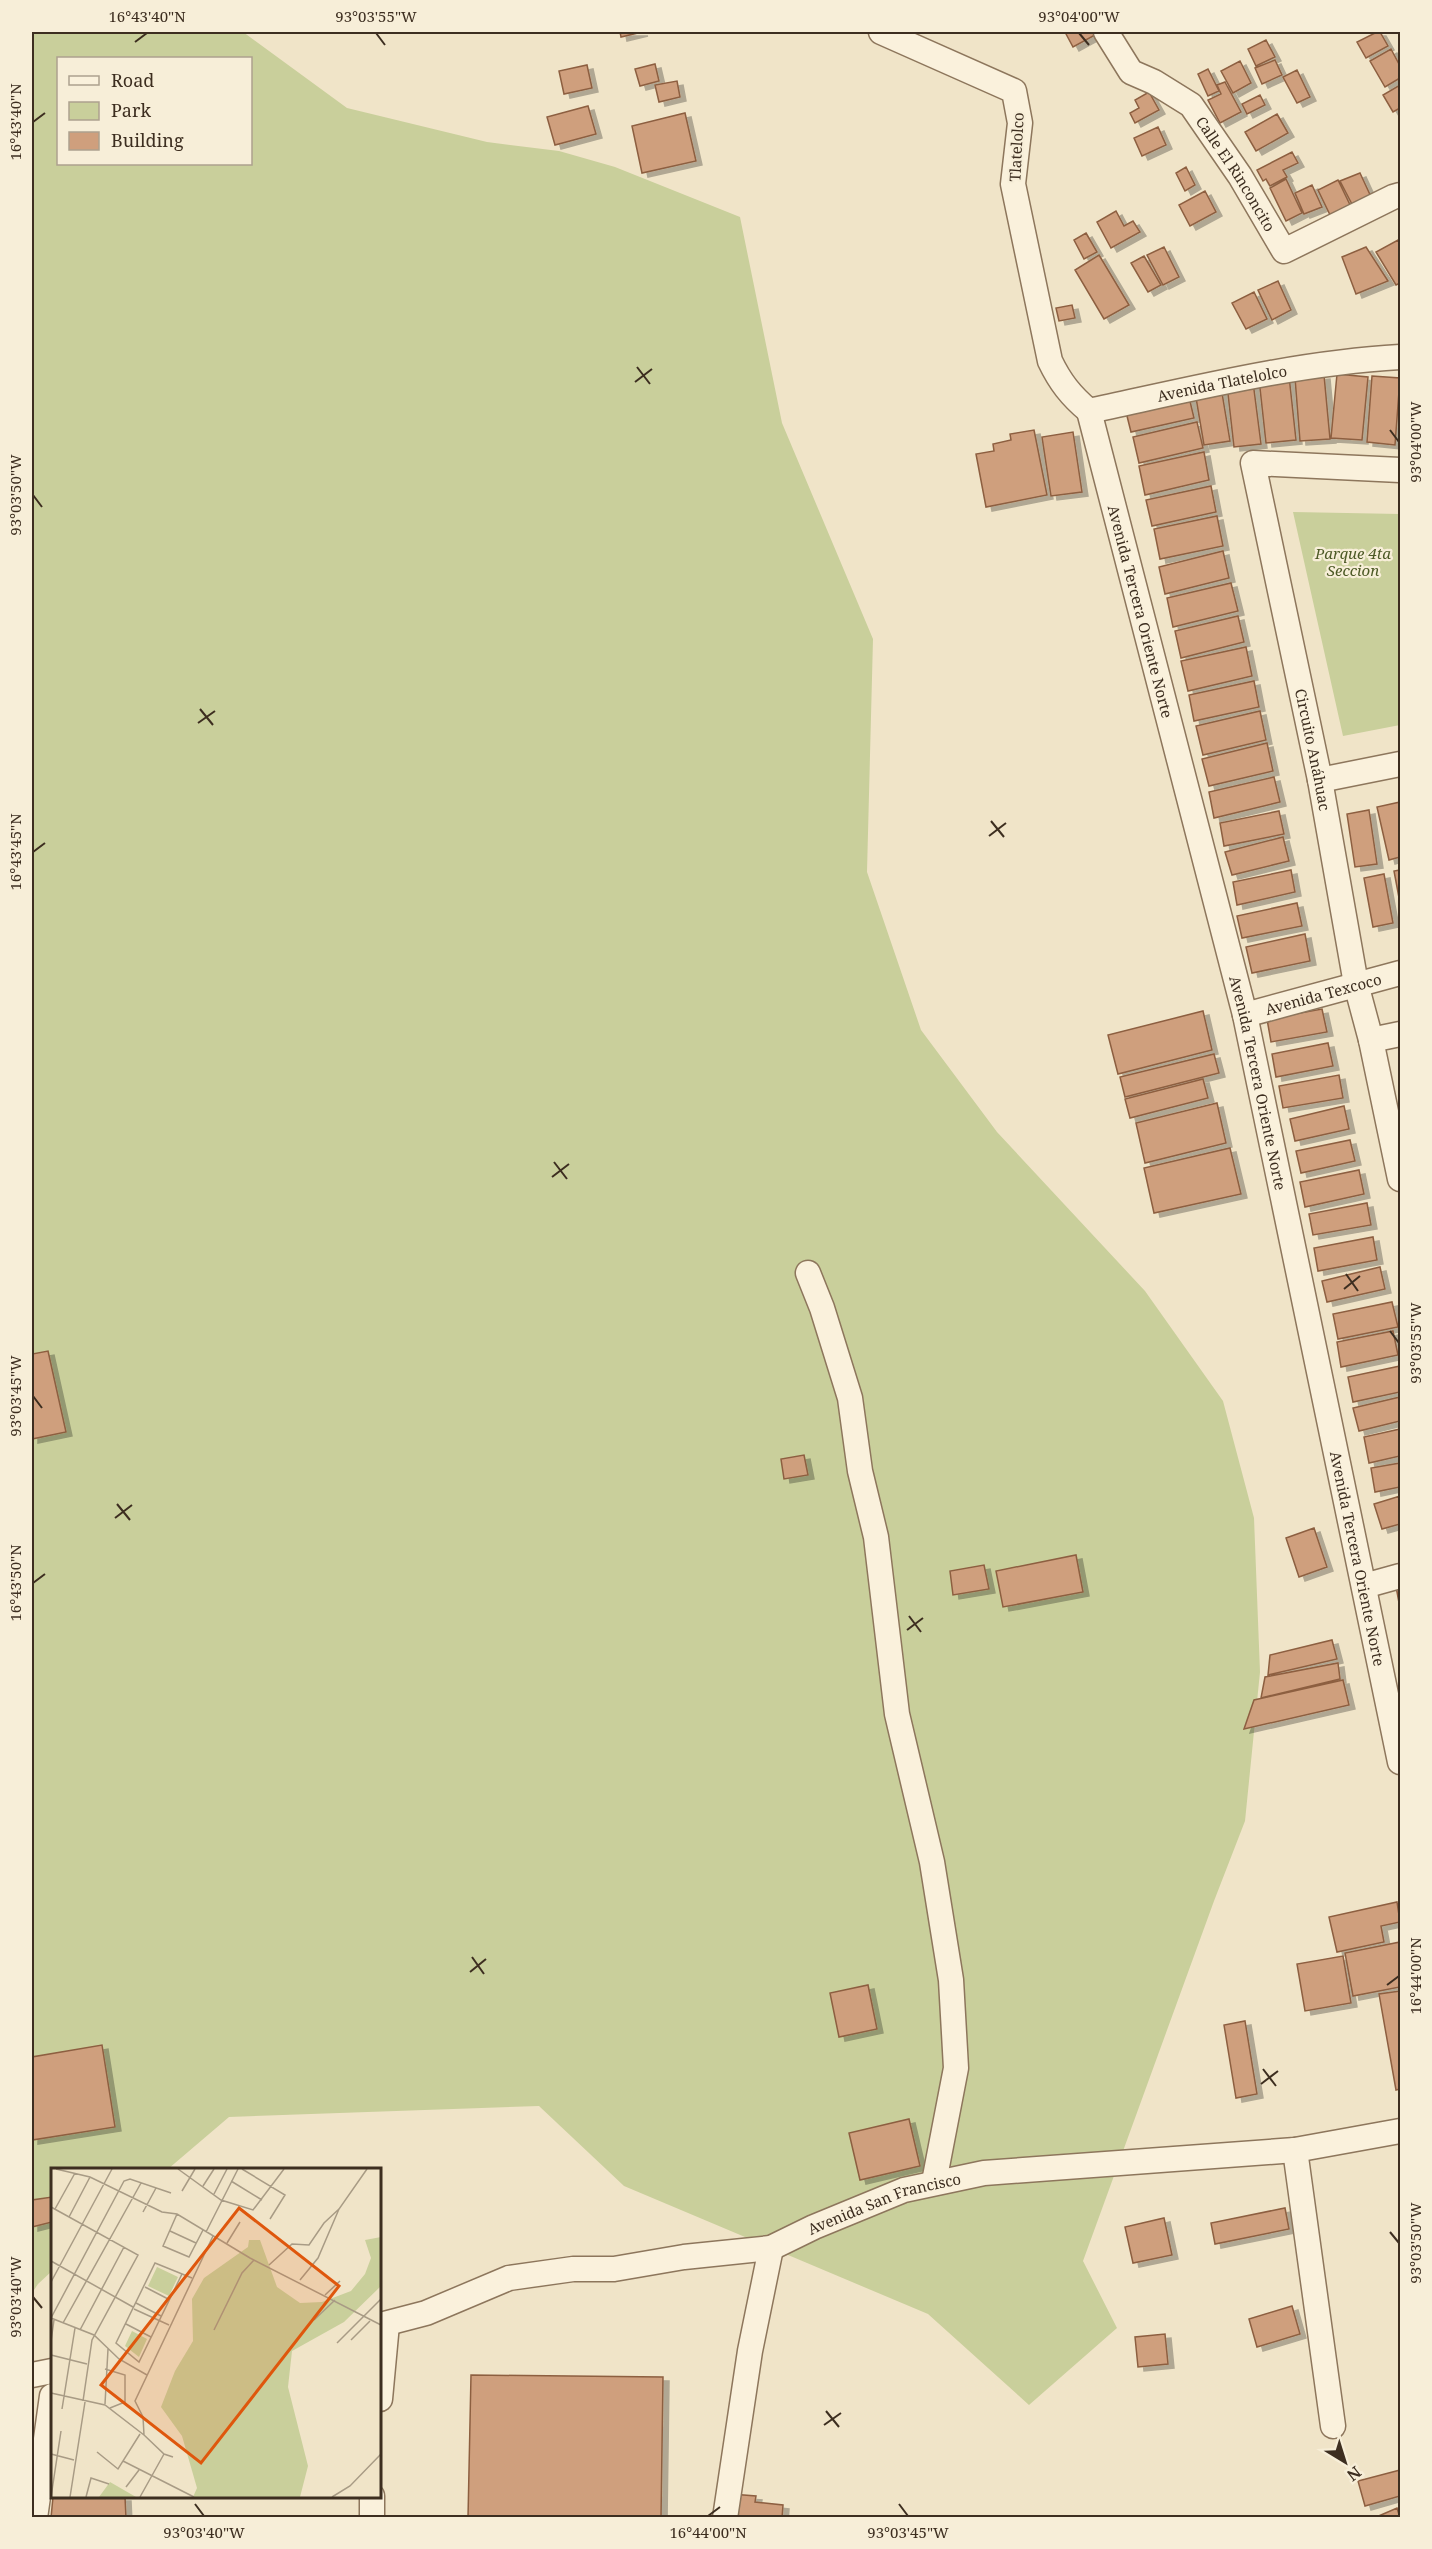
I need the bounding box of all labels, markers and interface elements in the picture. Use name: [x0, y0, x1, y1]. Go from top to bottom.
text: 16°43'40"N: [108, 6, 186, 26]
text: 93°03'55"W: [335, 6, 417, 26]
text: 93°04'00"W: [1038, 6, 1120, 26]
legend: [57, 57, 252, 165]
text: Road: [111, 68, 154, 92]
text: 16°43'40"N: [5, 83, 25, 161]
text: Park: [111, 98, 151, 122]
street label: Tlatelolco: [1004, 112, 1028, 182]
street label: Calle El Rinconcito: [1192, 112, 1280, 235]
text: Building: [111, 128, 184, 152]
street label: Avenida Tlatelolco: [1155, 360, 1289, 406]
text: 93°04'00"W: [1405, 401, 1425, 483]
text: 93°03'50"W: [5, 454, 25, 536]
street label: Avenida Tercera Oriente Norte: [1104, 503, 1178, 720]
park label: Parque 4ta Seccion: [1314, 543, 1391, 580]
street label: Circuito Anáhuac: [1291, 687, 1335, 812]
text: 16°43'45"N: [5, 813, 25, 891]
street label: Avenida Texcoco: [1263, 969, 1384, 1019]
street label: Avenida Tercera Oriente Norte: [1225, 973, 1291, 1192]
text: 93°03'55"W: [1405, 1302, 1425, 1384]
text: 93°03'45"W: [5, 1355, 25, 1437]
street label: Avenida Tercera Oriente Norte: [1326, 1449, 1390, 1668]
text: 16°43'50"N: [5, 1544, 25, 1622]
text: 16°44'00"N: [1405, 1937, 1425, 2015]
inset map: [51, 2168, 381, 2498]
street label: Avenida San Francisco: [804, 2168, 963, 2239]
text: 93°03'50"W: [1405, 2202, 1425, 2284]
text: 93°03'40"W: [5, 2256, 25, 2338]
north arrow: [1315, 2432, 1375, 2492]
text: N: [1342, 2461, 1366, 2487]
text: 93°03'40"W: [163, 2522, 245, 2542]
text: 16°44'00"N: [669, 2522, 747, 2542]
text: 93°03'45"W: [867, 2522, 949, 2542]

